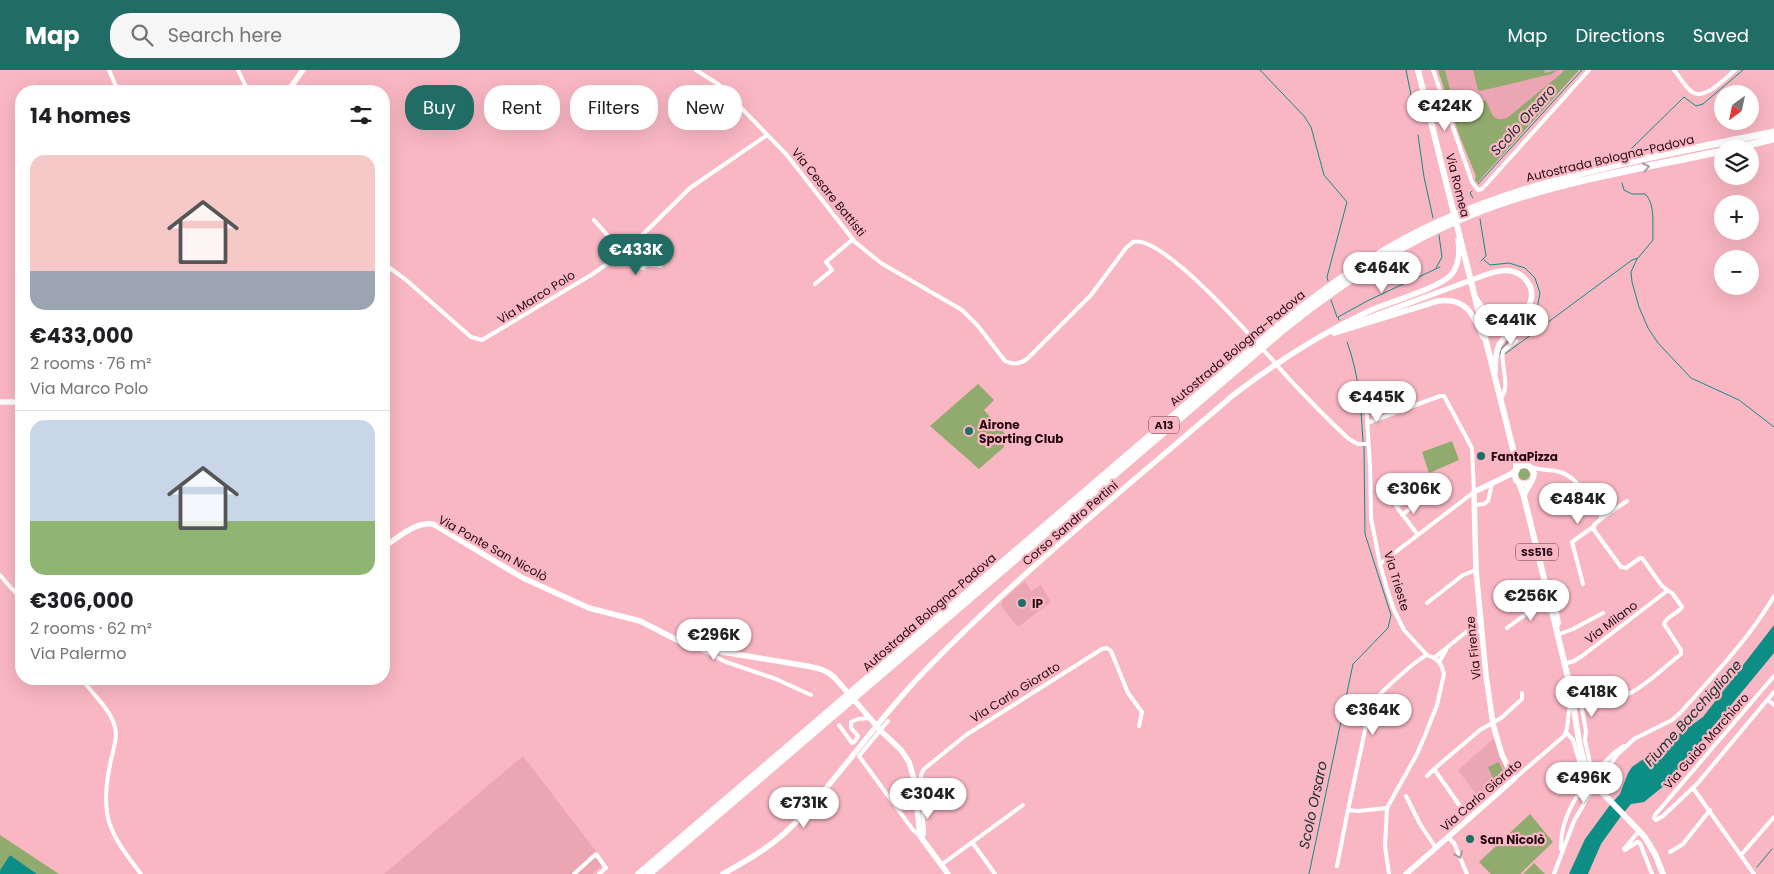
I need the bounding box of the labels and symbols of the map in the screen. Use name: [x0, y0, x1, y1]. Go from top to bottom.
water label: Scolo Orsaro: [1486, 80, 1560, 160]
north arrow: [1714, 85, 1759, 130]
pin: €424K: [1410, 90, 1480, 132]
street label: Autostrada Bologna-Padova: [1524, 130, 1696, 186]
street label: Via Cesare Battisti: [788, 144, 870, 240]
street label: Via Romea: [1442, 151, 1474, 219]
one-way arrow: [1642, 162, 1651, 173]
pin: €433K: [601, 234, 671, 276]
pin: €464K: [1347, 252, 1417, 294]
street label: Via Marco Polo: [494, 266, 578, 328]
street label: Autostrada Bologna-Padova: [1166, 286, 1308, 410]
pin: €441K: [1476, 304, 1546, 346]
pin: €445K: [1342, 380, 1412, 423]
place label: Airone Sporting Club: [979, 416, 1063, 447]
road number: A13: [1149, 416, 1179, 434]
marker: Airone Sporting Club: [963, 425, 975, 437]
place label: FantaPizza: [1491, 448, 1558, 465]
marker: FantaPizza: [1475, 450, 1487, 462]
pin: €306K: [1379, 472, 1449, 515]
street label: Corso Sandro Pertini: [1018, 477, 1122, 569]
pin: €484K: [1543, 482, 1613, 525]
street label: Via Ponte San Nicolò: [435, 511, 551, 585]
road number: SS516: [1516, 544, 1558, 561]
street label: Autostrada Bologna-Padova: [858, 549, 1000, 675]
street label: Via Trieste: [1380, 549, 1414, 613]
pin: €256K: [1496, 580, 1566, 622]
place label: IP: [1032, 595, 1044, 612]
street label: Via Milano: [1581, 596, 1641, 647]
marker: IP: [1016, 597, 1028, 609]
street label: Via Firenze: [1461, 615, 1485, 681]
pin: €296K: [679, 618, 749, 661]
water label: Fiume Bacchiglione: [1640, 655, 1747, 771]
street label: Via Carlo Giorato: [967, 657, 1063, 726]
pin: €418K: [1557, 676, 1627, 718]
street label: Via Guido Marchioro: [1660, 689, 1753, 793]
pin: €364K: [1338, 694, 1408, 736]
street label: Via Carlo Giorato: [1437, 755, 1526, 835]
water label: Scolo Orsaro: [1294, 759, 1332, 851]
pin: €496K: [1549, 762, 1619, 804]
pin: €304K: [893, 778, 963, 820]
pin: €731K: [769, 786, 839, 829]
place label: San Nicolò: [1480, 831, 1545, 848]
marker: San Nicolò: [1464, 833, 1476, 845]
one-way arrow: [1452, 850, 1463, 859]

